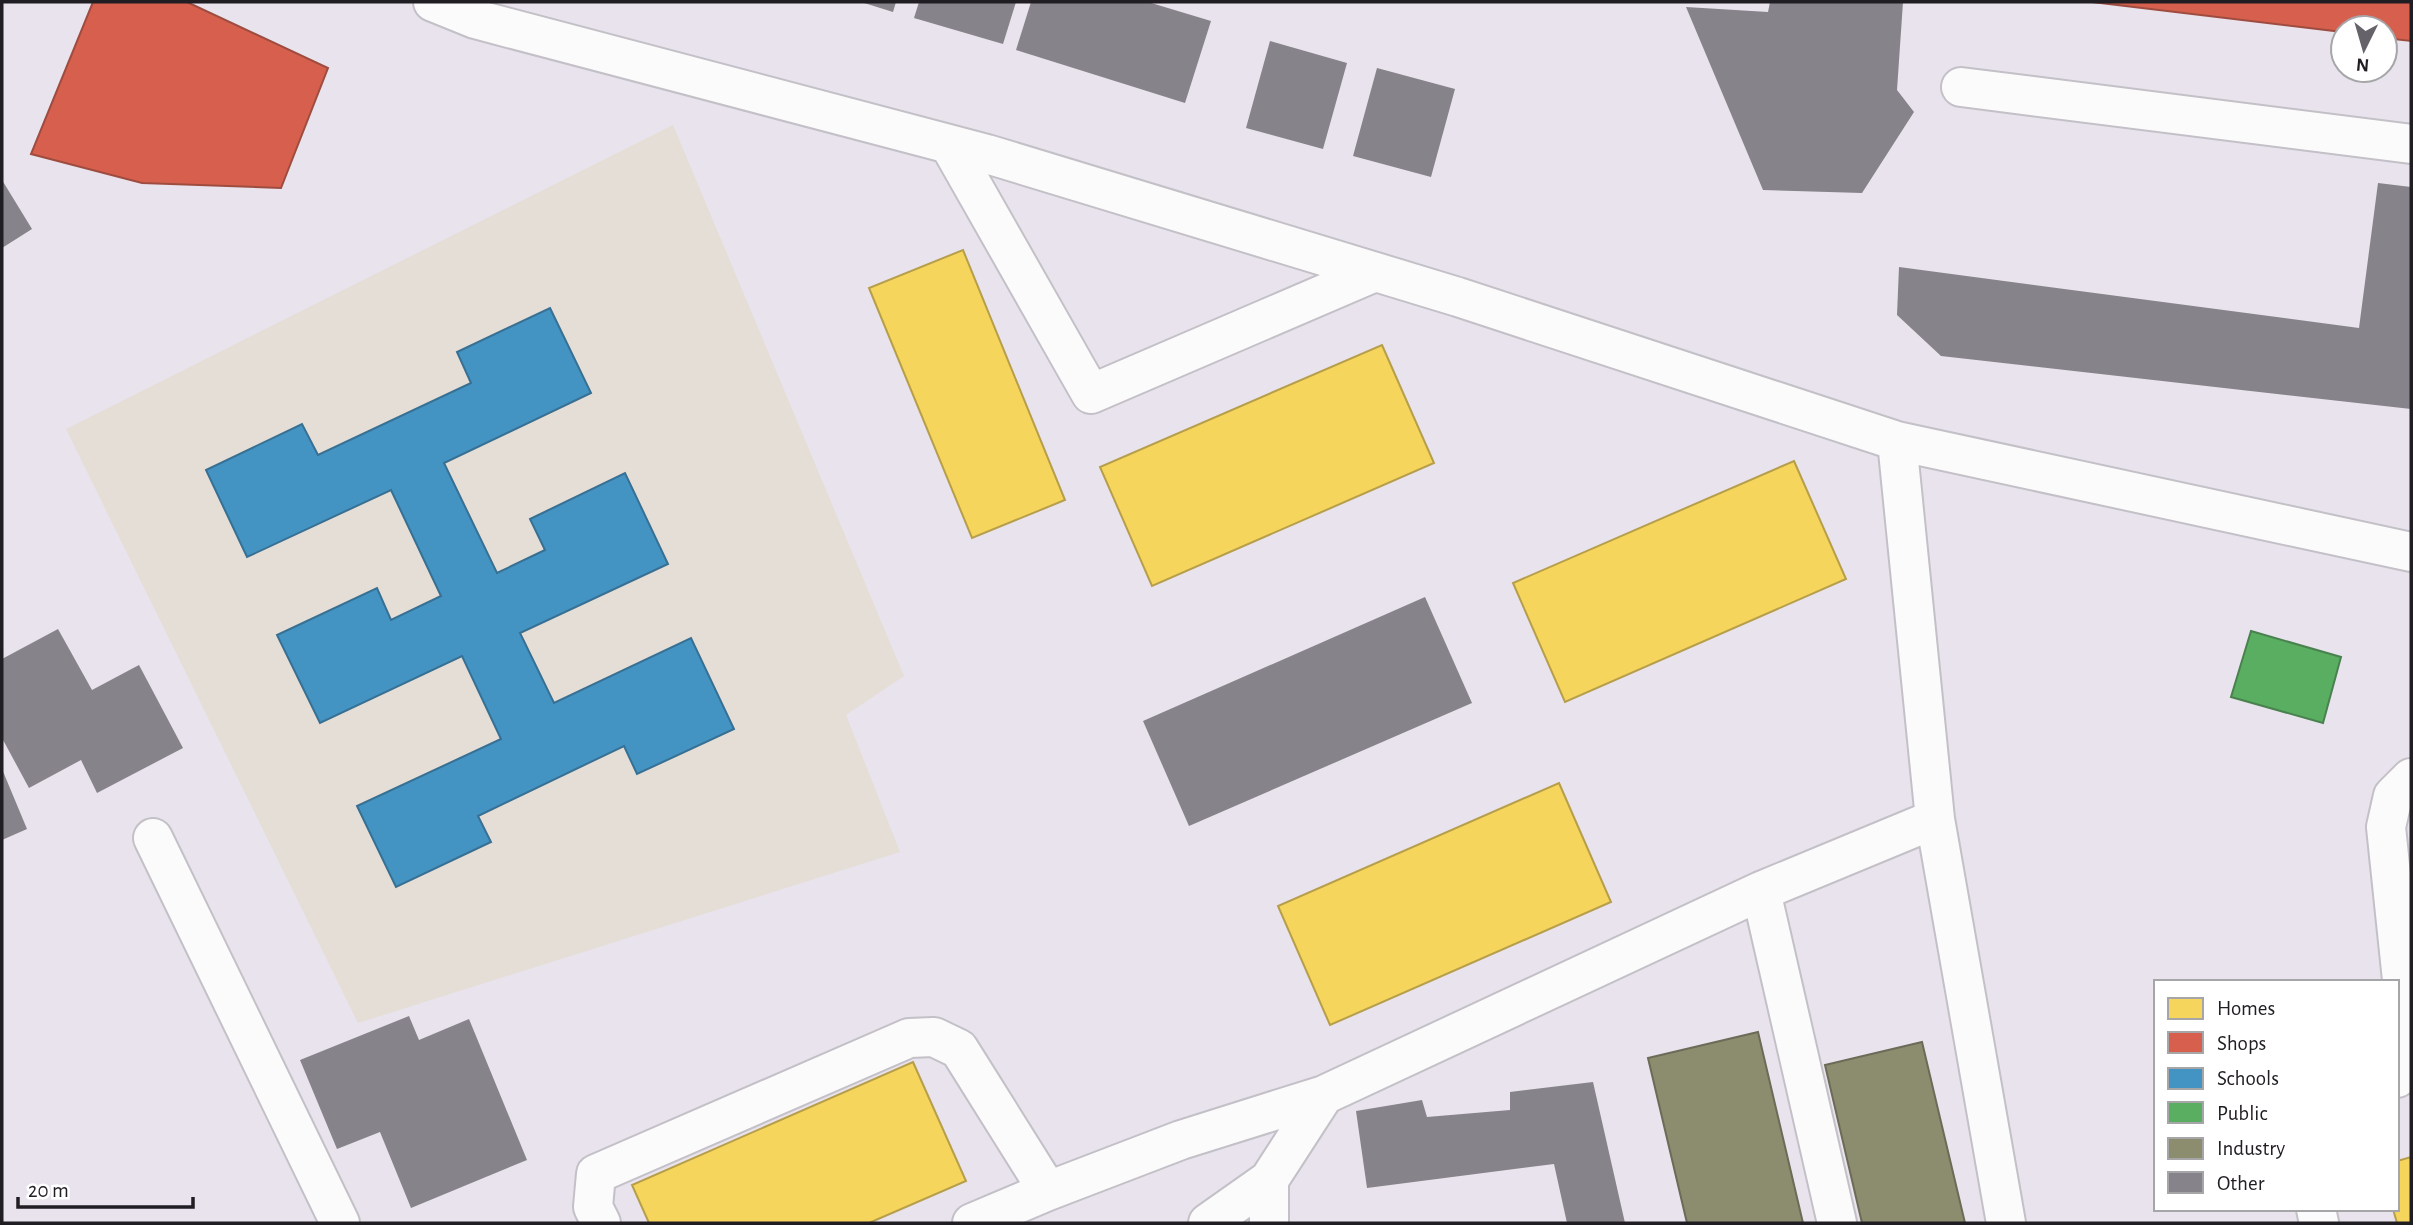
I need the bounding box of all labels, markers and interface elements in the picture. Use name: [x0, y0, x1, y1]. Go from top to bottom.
north arrow: [2329, 14, 2399, 84]
text: N: [2355, 54, 2370, 74]
legend: [2154, 980, 2399, 1211]
text: Homes: [2217, 998, 2275, 1019]
text: Shops: [2217, 1033, 2266, 1054]
text: Schools: [2217, 1068, 2279, 1089]
text: Public: [2217, 1103, 2267, 1124]
text: Industry: [2217, 1138, 2285, 1159]
scale bar: [18, 1166, 192, 1210]
text: Other: [2217, 1173, 2265, 1194]
text: 20 m: [28, 1180, 69, 1201]

